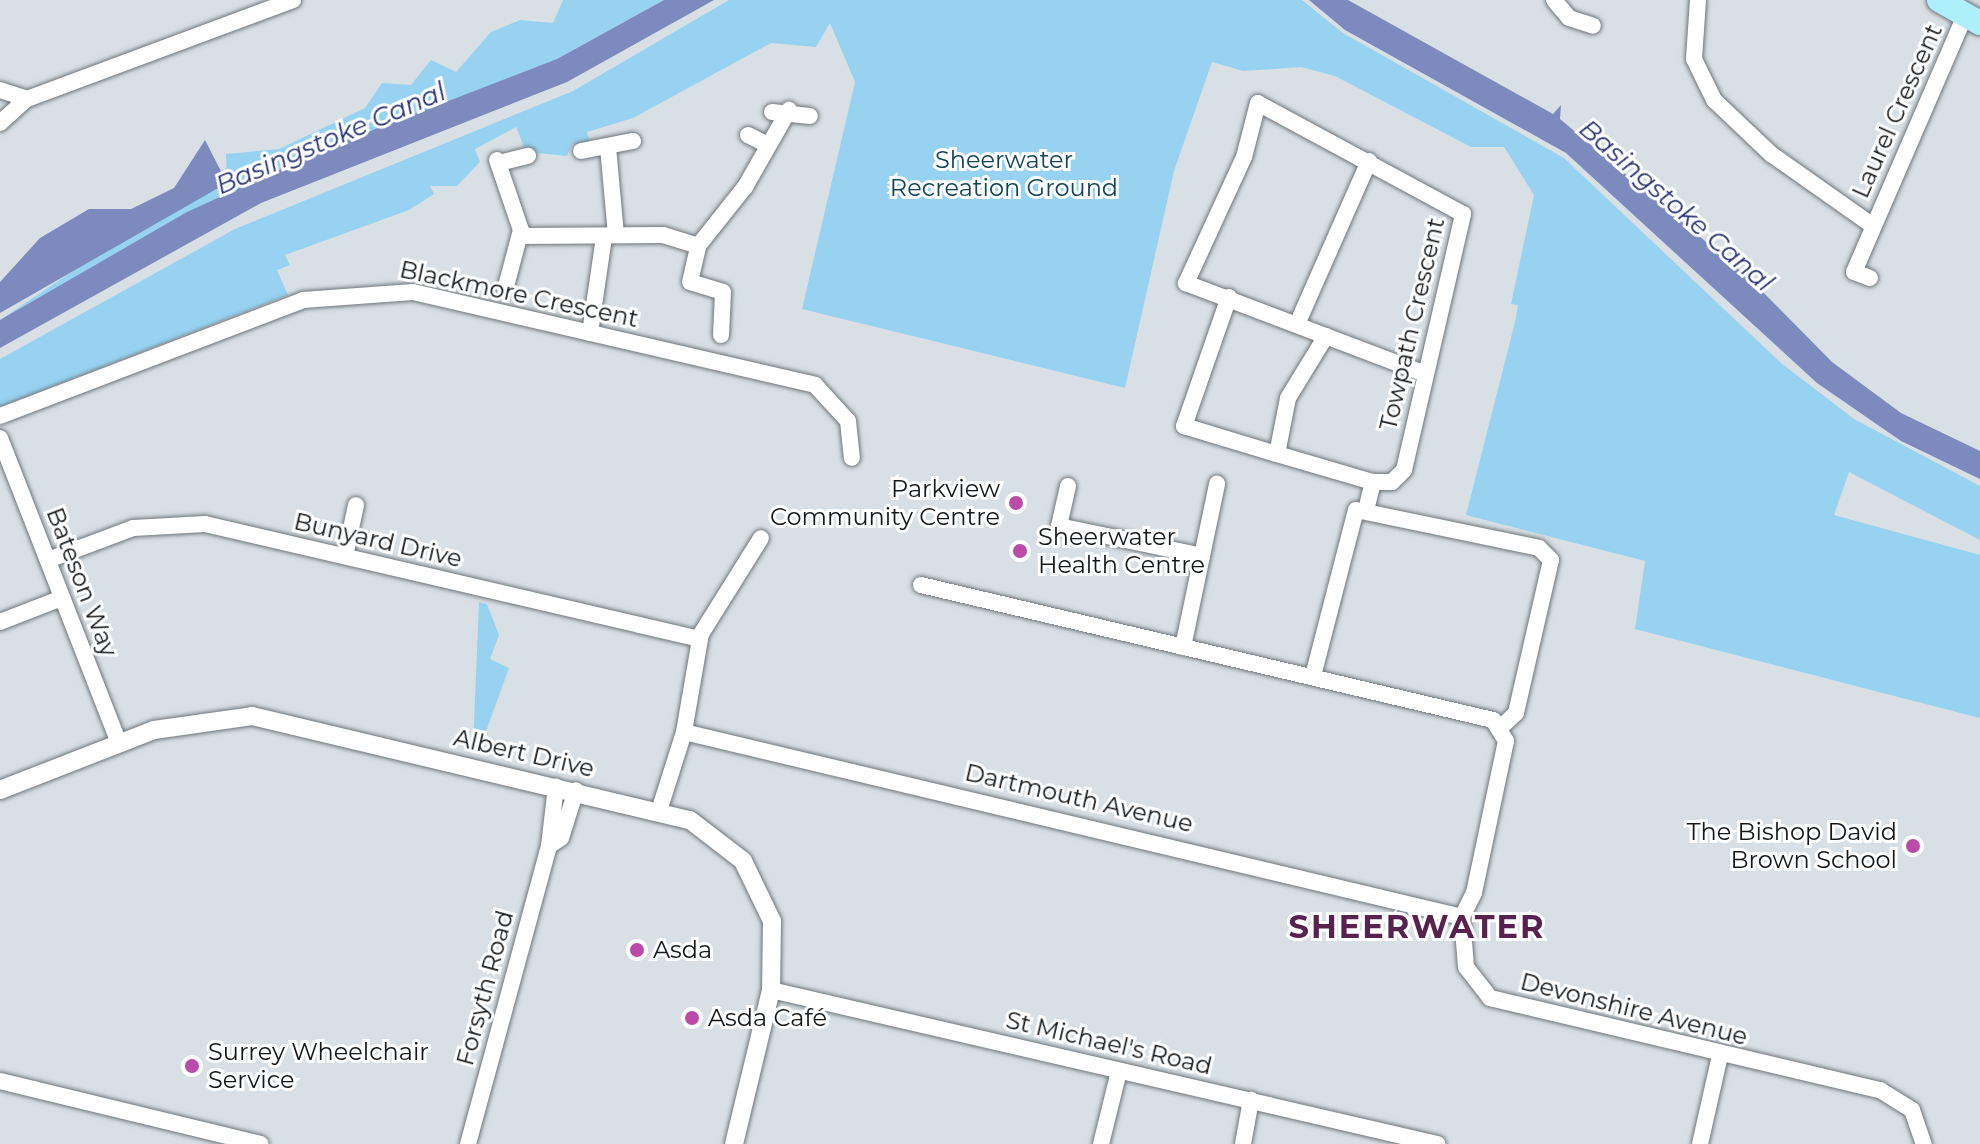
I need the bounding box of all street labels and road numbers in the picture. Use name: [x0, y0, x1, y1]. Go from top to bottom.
street label: Laurel Crescent: [1846, 20, 1948, 202]
street label: Towpath Crescent: [1374, 215, 1450, 433]
street label: Blackmore Crescent: [397, 255, 641, 333]
street label: Bateson Way: [40, 503, 124, 661]
street label: Bunyard Drive: [291, 507, 465, 573]
street label: Albert Drive: [451, 723, 597, 783]
street label: Dartmouth Avenue: [962, 758, 1196, 838]
street label: Forsyth Road: [450, 907, 520, 1069]
street label: Devonshire Avenue: [1517, 967, 1751, 1051]
street label: St Michael's Road: [1003, 1005, 1215, 1081]

